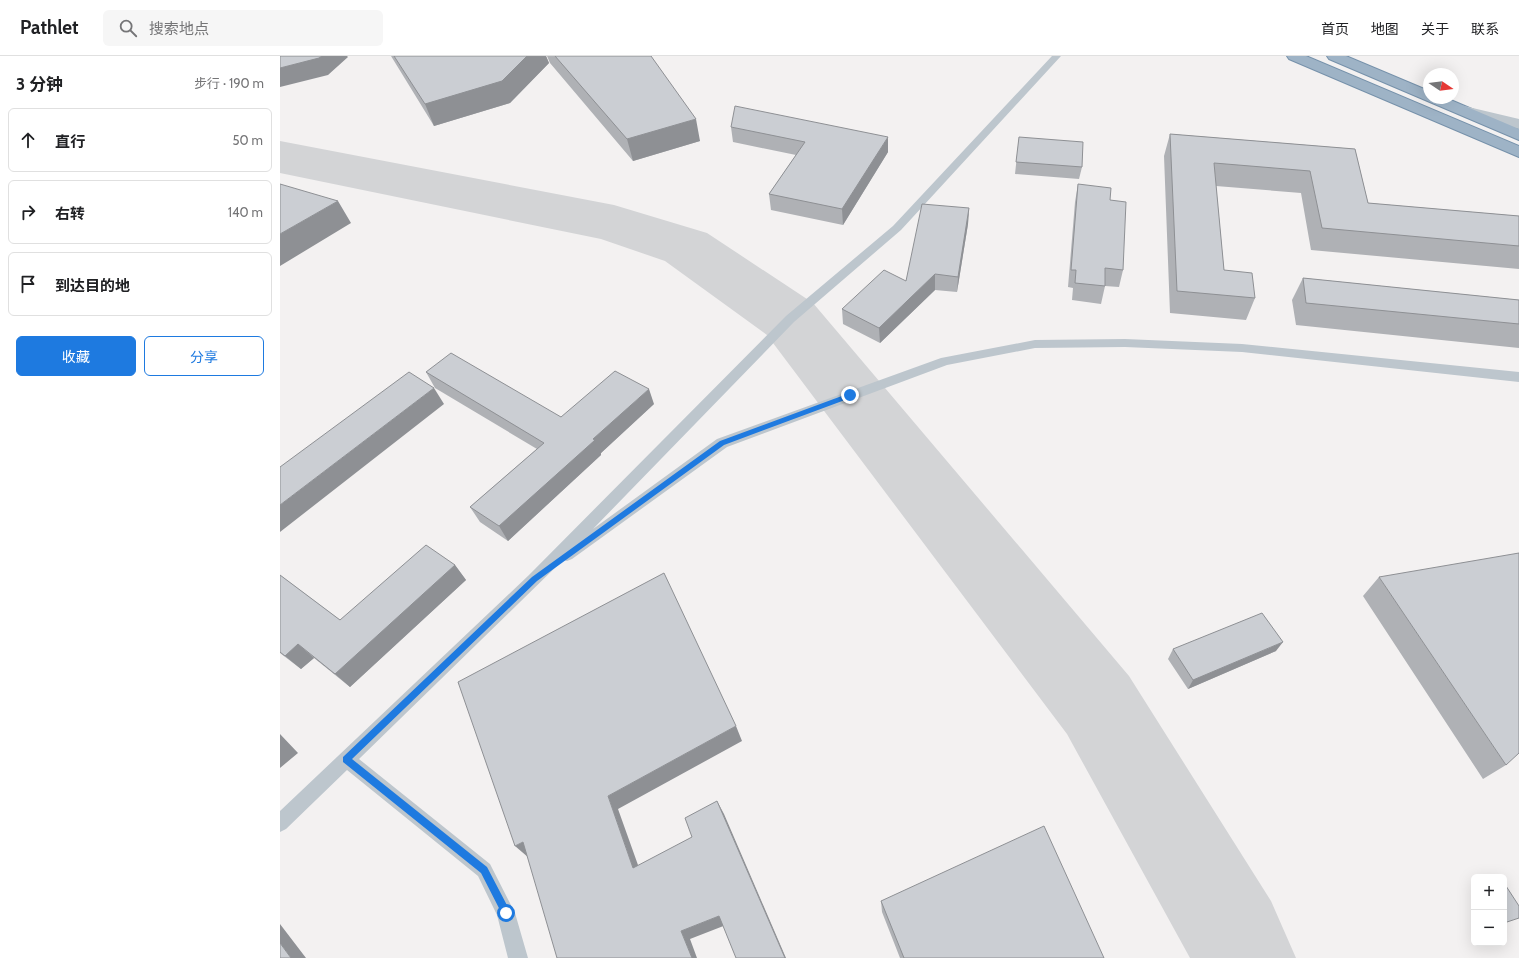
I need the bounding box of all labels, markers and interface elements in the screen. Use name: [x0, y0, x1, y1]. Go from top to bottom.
search box: [103, 10, 383, 46]
text: Pathlet: [20, 16, 79, 39]
icon: search: [117, 17, 139, 39]
text: 搜索地点: [149, 20, 209, 38]
text: 首页: [1321, 20, 1349, 38]
text: 地图: [1371, 20, 1399, 38]
text: 关于: [1421, 20, 1449, 38]
text: 联系: [1471, 20, 1499, 38]
north arrow: [1423, 68, 1459, 104]
text: 3 分钟: [16, 74, 63, 94]
text: 步行 · 190 m: [194, 75, 264, 91]
icon: ahead: [17, 129, 39, 151]
text: 50 m: [233, 132, 263, 148]
text: 直行: [55, 133, 85, 151]
icon: right: [17, 201, 39, 223]
text: 140 m: [228, 204, 263, 220]
text: 右转: [55, 205, 85, 223]
icon: arrive: [17, 273, 39, 295]
text: 到达目的地: [55, 277, 130, 295]
button: 收藏: [16, 336, 136, 376]
button: 分享: [144, 336, 264, 376]
route end: [841, 386, 859, 404]
map controls: [1471, 874, 1507, 946]
button: +: [1471, 874, 1507, 910]
route start: [497, 904, 515, 922]
button: −: [1471, 910, 1507, 946]

